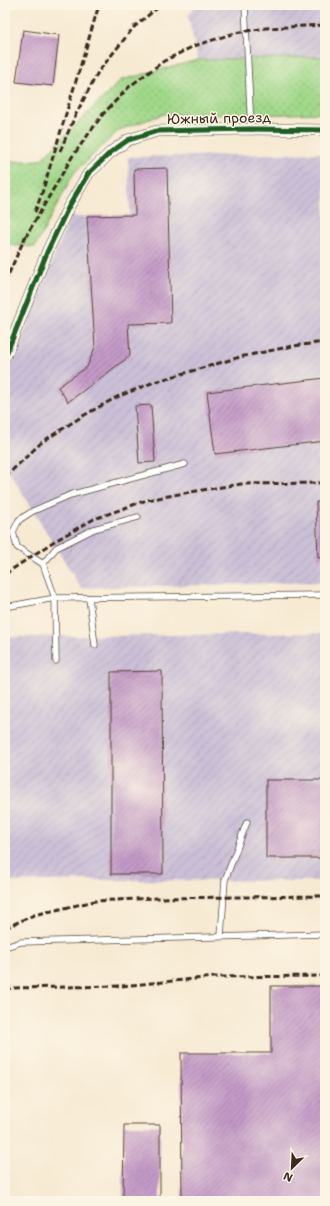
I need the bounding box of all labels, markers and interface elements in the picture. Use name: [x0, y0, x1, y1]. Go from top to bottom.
street label: Южный проезд: [167, 108, 271, 128]
north arrow: [272, 1148, 312, 1188]
text: N: [281, 1168, 295, 1185]

